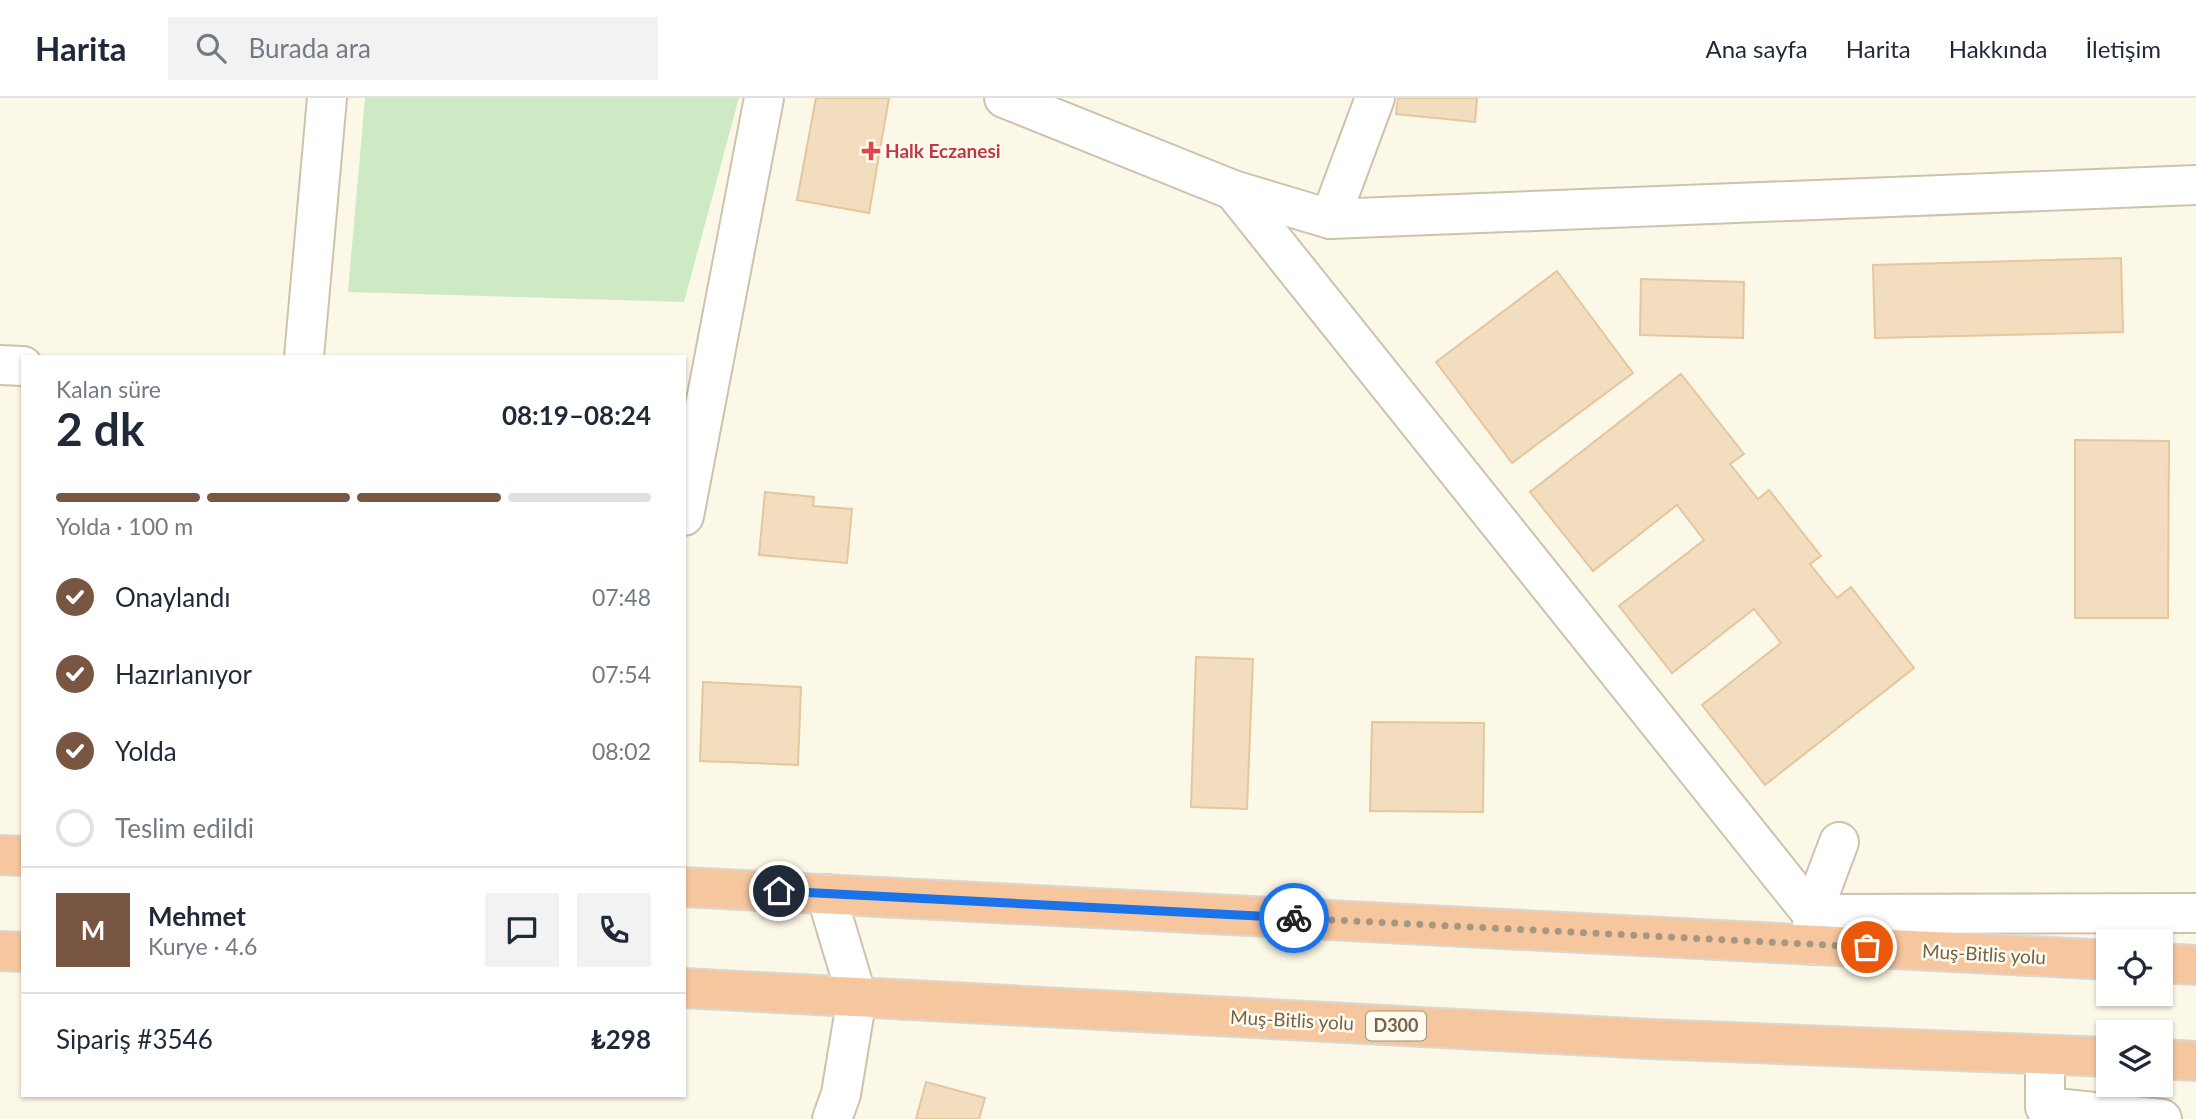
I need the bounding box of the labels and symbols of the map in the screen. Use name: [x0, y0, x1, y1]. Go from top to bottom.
place label: Halk Eczanesi: [885, 139, 1001, 162]
marker: Halk Eczanesi: [863, 143, 879, 159]
pin: [749, 861, 809, 921]
courier: [1259, 883, 1329, 953]
pin: [1837, 917, 1897, 977]
street label: Muş-Bitlis yolu: [1922, 939, 2046, 968]
street label: Muş-Bitlis yolu: [1230, 1005, 1354, 1034]
road number: D300: [1366, 1012, 1426, 1041]

